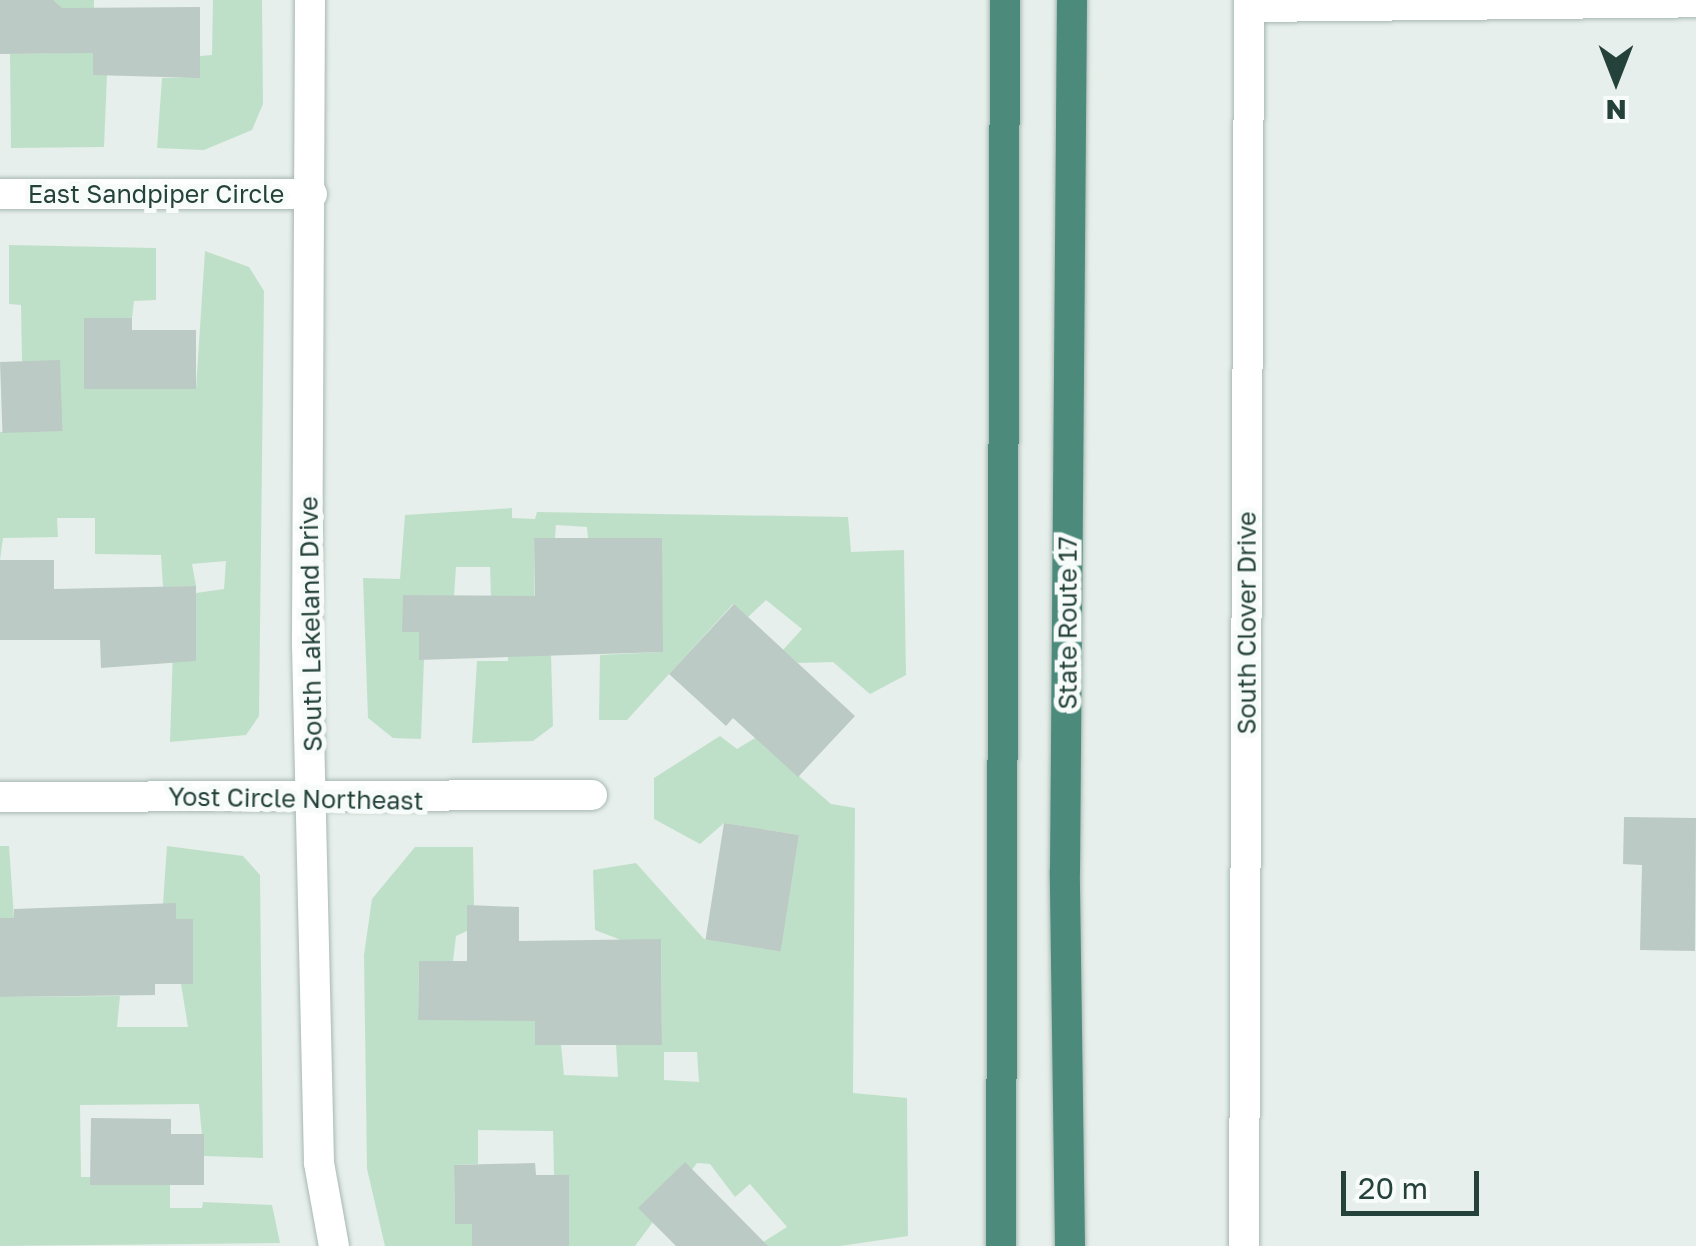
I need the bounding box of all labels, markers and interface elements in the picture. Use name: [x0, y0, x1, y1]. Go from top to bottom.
north arrow: [1566, 30, 1666, 130]
text: N: [1605, 94, 1627, 127]
street label: East Sandpiper Circle: [28, 179, 284, 209]
street label: South Lakeland Drive: [294, 496, 328, 752]
street label: South Clover Drive: [1232, 512, 1262, 734]
street label: State Route 17: [1053, 536, 1083, 710]
street label: Yost Circle Northeast: [168, 782, 424, 816]
scale bar: [1346, 1151, 1484, 1213]
text: 20 m: [1358, 1170, 1428, 1206]

